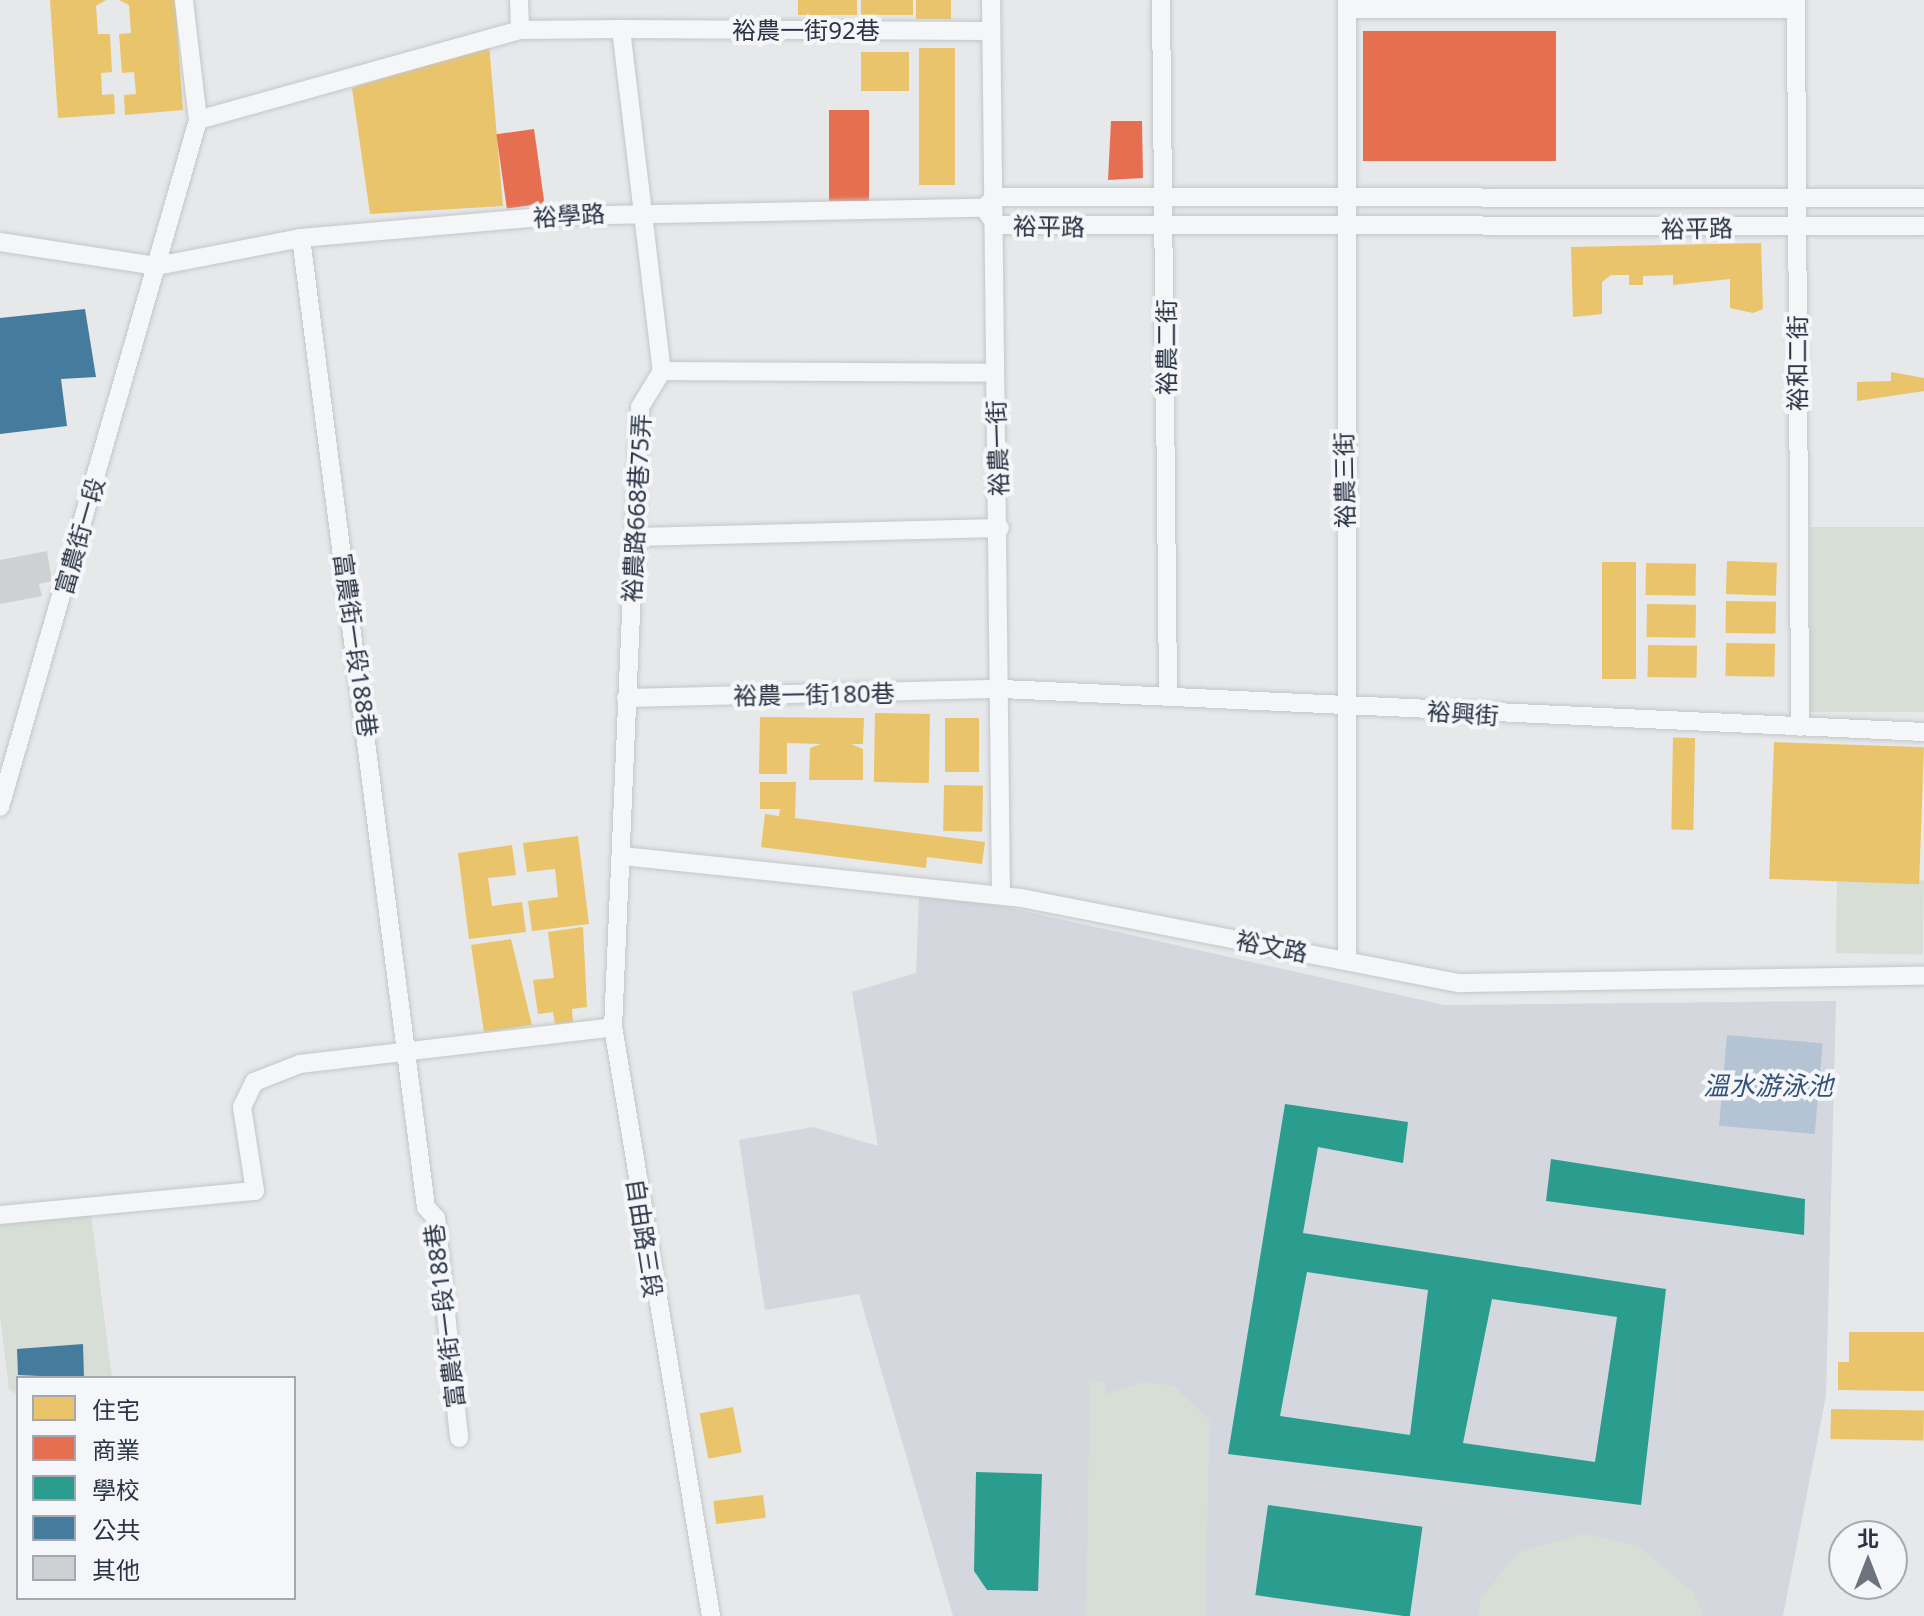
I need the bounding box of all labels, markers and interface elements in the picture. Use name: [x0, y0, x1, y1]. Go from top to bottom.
street label: 裕農一街92巷: [732, 16, 880, 44]
street label: 裕學路: [532, 198, 606, 232]
street label: 裕平路: [1013, 211, 1085, 241]
street label: 裕平路: [1661, 213, 1733, 243]
street label: 裕農二街: [1152, 299, 1180, 395]
street label: 裕和二街: [1783, 315, 1811, 411]
street label: 裕農一街: [981, 400, 1013, 496]
street label: 裕農路668巷75弄: [617, 413, 655, 603]
street label: 裕農三街: [1329, 432, 1359, 528]
street label: 富農街一段: [49, 474, 109, 598]
street label: 富農街一段188巷: [329, 551, 383, 739]
street label: 裕農一街180巷: [733, 678, 895, 710]
street label: 裕興街: [1426, 696, 1500, 730]
street label: 裕文路: [1234, 925, 1310, 967]
water label: 溫水游泳池: [1703, 1070, 1833, 1102]
street label: 自由路三段: [621, 1176, 669, 1300]
street label: 富農街一段188巷: [418, 1222, 470, 1410]
legend: [16, 1376, 296, 1600]
text: 住宅: [92, 1393, 140, 1426]
text: 商業: [92, 1433, 140, 1466]
text: 學校: [92, 1473, 140, 1506]
text: 公共: [92, 1513, 140, 1546]
north arrow: [1828, 1520, 1908, 1600]
text: 北: [1857, 1523, 1879, 1553]
text: 其他: [92, 1553, 140, 1586]

